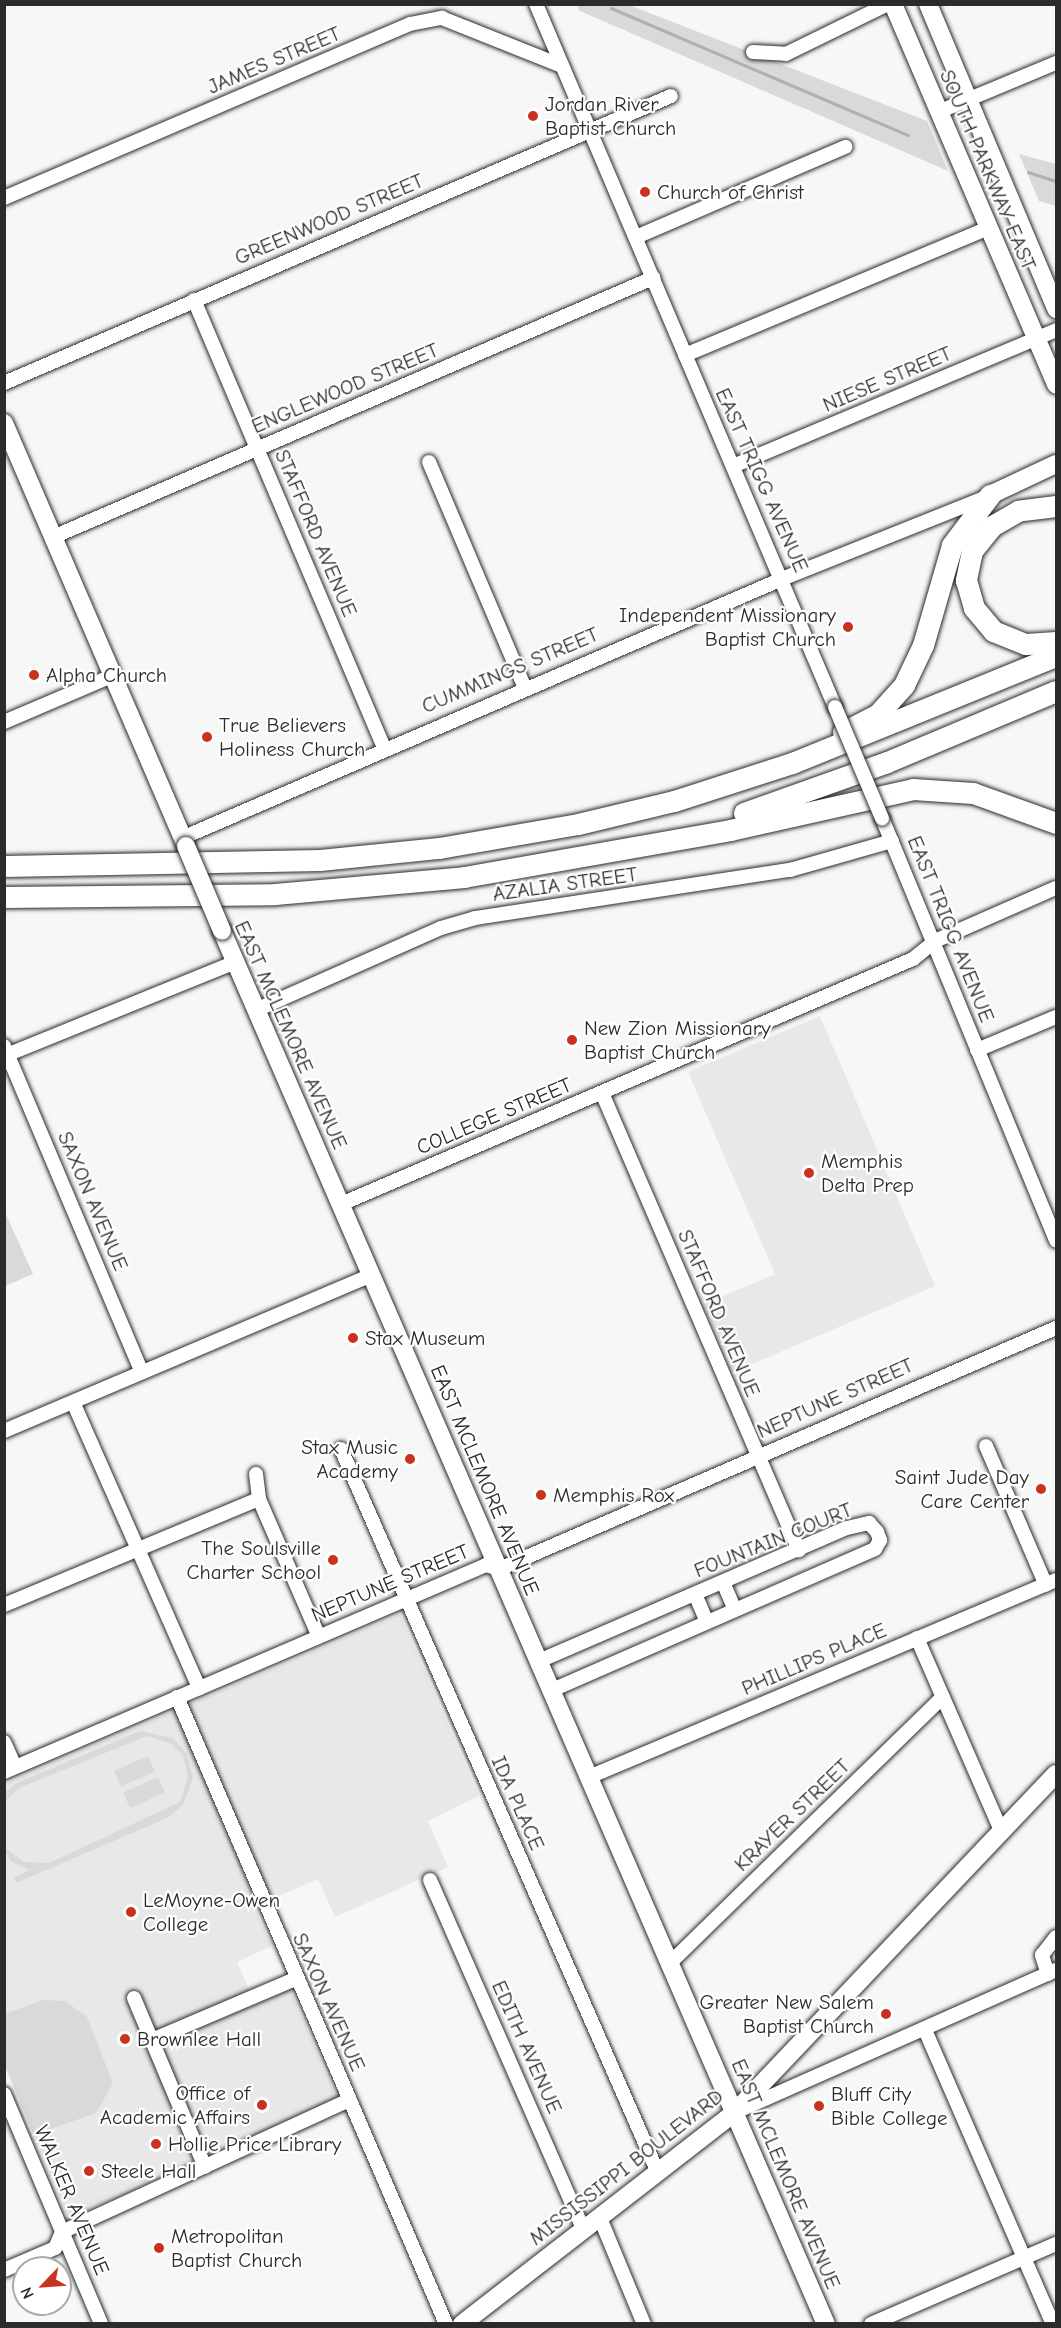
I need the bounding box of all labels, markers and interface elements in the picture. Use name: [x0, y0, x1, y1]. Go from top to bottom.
street label: JAMES STREET: [204, 21, 344, 99]
street label: SOUTH PARKWAY EAST: [934, 66, 1042, 274]
place label: Jordan River Baptist Church: [545, 91, 676, 141]
marker: Jordan River Baptist Church: [526, 109, 540, 123]
street label: GREENWOOD STREET: [231, 168, 427, 270]
place label: Church of Christ: [657, 179, 804, 205]
marker: Church of Christ: [638, 185, 652, 199]
street label: ENGLEWOOD STREET: [248, 337, 442, 439]
street label: NIESE STREET: [819, 341, 955, 417]
street label: EAST TRIGG AVENUE: [710, 384, 814, 576]
street label: STAFFORD AVENUE: [269, 446, 363, 620]
place label: Independent Missionary Baptist Church: [619, 602, 836, 652]
marker: Independent Missionary Baptist Church: [841, 620, 855, 634]
street label: CUMMINGS STREET: [418, 621, 602, 719]
place label: Alpha Church: [46, 662, 167, 688]
marker: Alpha Church: [27, 668, 41, 682]
place label: True Believers Holiness Church: [219, 712, 365, 762]
marker: True Believers Holiness Church: [200, 730, 214, 744]
street label: EAST TRIGG AVENUE: [902, 832, 1000, 1026]
street label: AZALIA STREET: [491, 861, 639, 907]
street label: EAST MCLEMORE AVENUE: [229, 917, 353, 1153]
place label: New Zion Missionary Baptist Church: [584, 1015, 771, 1065]
marker: New Zion Missionary Baptist Church: [565, 1033, 579, 1047]
street label: COLLEGE STREET: [413, 1072, 575, 1160]
street label: SAXON AVENUE: [52, 1128, 134, 1274]
place label: Memphis Delta Prep: [821, 1148, 914, 1198]
marker: Memphis Delta Prep: [802, 1166, 816, 1180]
street label: STAFFORD AVENUE: [672, 1226, 766, 1400]
place label: Stax Museum: [365, 1325, 485, 1351]
marker: Stax Museum: [346, 1331, 360, 1345]
street label: NEPTUNE STREET: [753, 1352, 917, 1444]
street label: EAST MCLEMORE AVENUE: [425, 1361, 545, 1599]
place label: Stax Music Academy: [301, 1434, 398, 1484]
marker: Stax Music Academy: [403, 1452, 417, 1466]
place label: Saint Jude Day Care Center: [895, 1464, 1029, 1514]
place label: Memphis Rox: [553, 1482, 674, 1508]
marker: Saint Jude Day Care Center: [1034, 1482, 1048, 1496]
marker: Memphis Rox: [534, 1488, 548, 1502]
street label: FOUNTAIN COURT: [690, 1497, 856, 1583]
place label: The Soulsville Charter School: [187, 1535, 321, 1585]
street label: NEPTUNE STREET: [307, 1538, 473, 1628]
marker: The Soulsville Charter School: [326, 1553, 340, 1567]
street label: PHILLIPS PLACE: [738, 1617, 890, 1701]
street label: IDA PLACE: [486, 1752, 550, 1854]
street label: KRAYER STREET: [729, 1753, 855, 1877]
place label: LeMoyne-Owen College: [143, 1887, 280, 1937]
marker: LeMoyne-Owen College: [124, 1905, 138, 1919]
street label: SAXON AVENUE: [287, 1929, 371, 2075]
street label: EDITH AVENUE: [486, 1977, 568, 2117]
place label: Greater New Salem Baptist Church: [700, 1989, 874, 2039]
marker: Greater New Salem Baptist Church: [879, 2007, 893, 2021]
place label: Brownlee Hall: [137, 2026, 261, 2052]
marker: Brownlee Hall: [118, 2032, 132, 2046]
street label: EAST MCLEMORE AVENUE: [726, 2055, 846, 2293]
place label: Office of Academic Affairs: [100, 2080, 250, 2130]
place label: Bluff City Bible College: [831, 2081, 948, 2131]
street label: MISSISSIPPI BOULEVARD: [524, 2083, 728, 2251]
marker: Office of Academic Affairs: [255, 2098, 269, 2112]
marker: Bluff City Bible College: [812, 2099, 826, 2113]
street label: WALKER AVENUE: [29, 2121, 115, 2279]
place label: Hollie Price Library: [168, 2131, 341, 2157]
marker: Hollie Price Library: [149, 2137, 163, 2151]
place label: Steele Hall: [101, 2158, 196, 2184]
marker: Steele Hall: [82, 2164, 96, 2178]
place label: Metropolitan Baptist Church: [171, 2223, 302, 2273]
marker: Metropolitan Baptist Church: [152, 2241, 166, 2255]
north arrow: [12, 2256, 72, 2316]
text: N: [17, 2284, 38, 2301]

